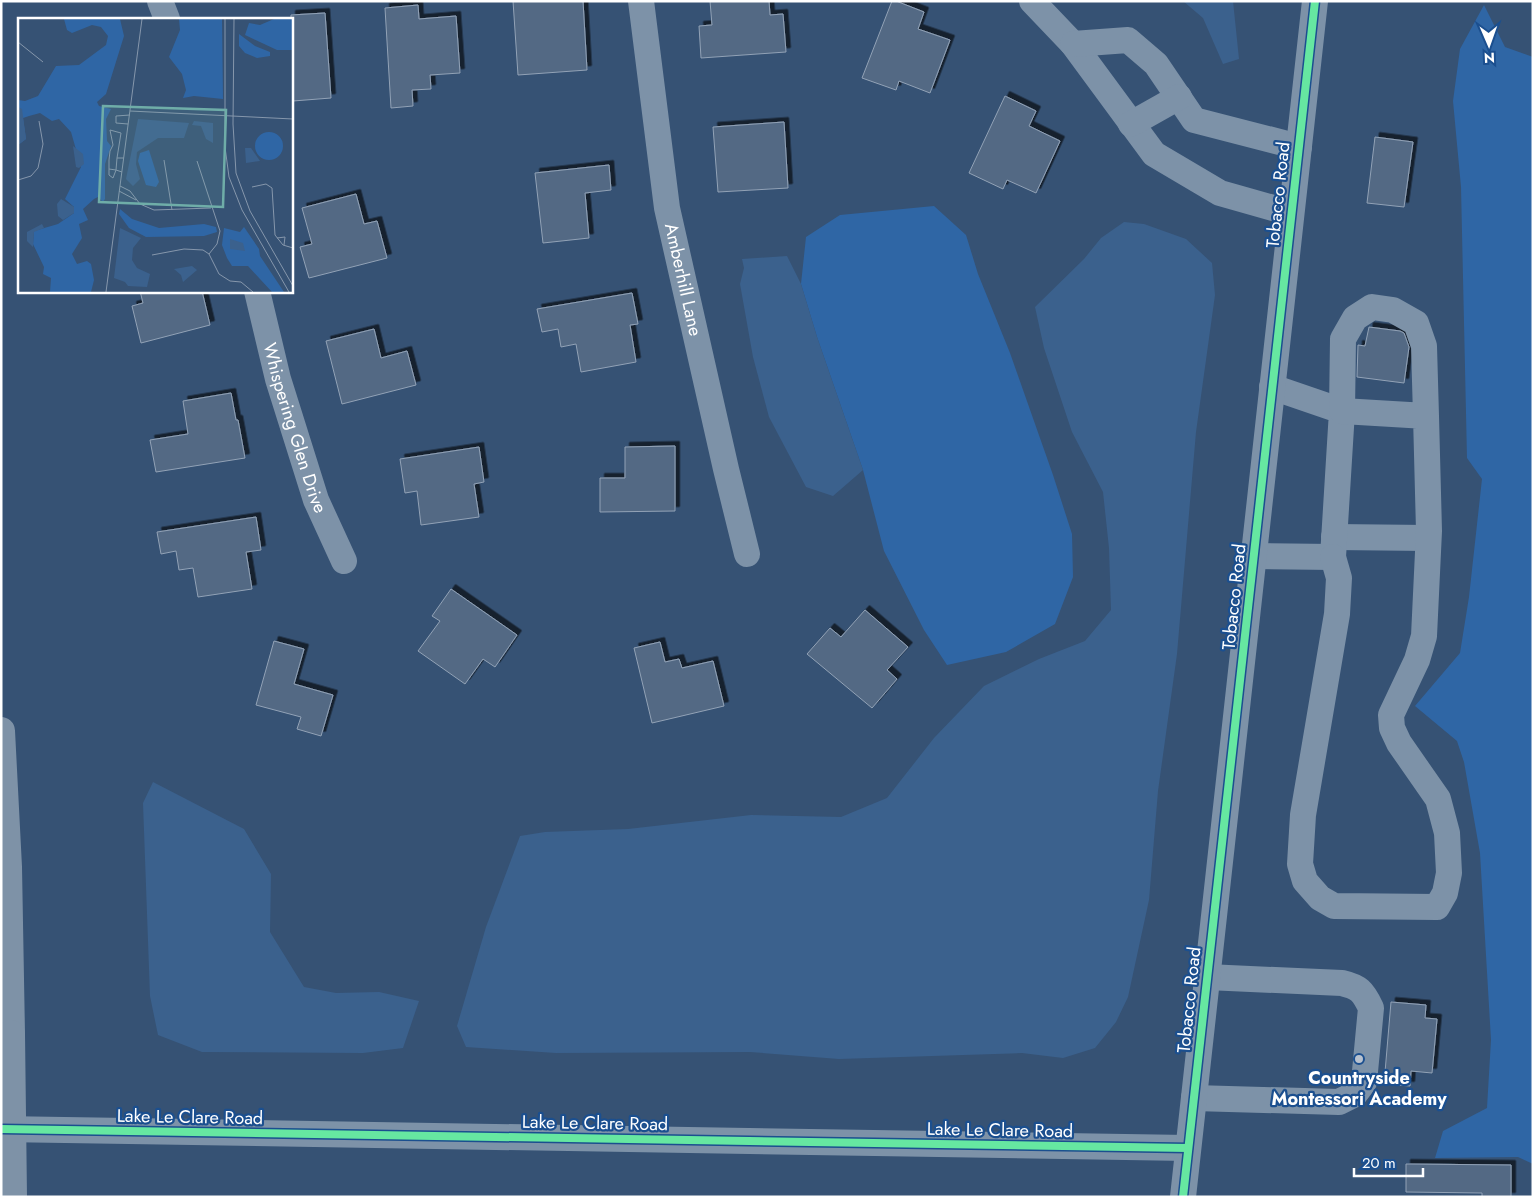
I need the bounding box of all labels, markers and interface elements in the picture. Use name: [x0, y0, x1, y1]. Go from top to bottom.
inset map: [18, 18, 292, 292]
north arrow: [1464, 20, 1514, 70]
text: N: [1484, 48, 1495, 68]
street label: Tobacco Road: [1260, 141, 1296, 249]
street label: Amberhill Lane: [658, 221, 709, 339]
street label: Whispering Glen Drive: [257, 340, 333, 517]
street label: Tobacco Road: [1216, 543, 1252, 651]
street label: Tobacco Road: [1171, 946, 1207, 1054]
marker: Countryside Montessori Academy: [1353, 1053, 1365, 1065]
place label: Countryside Montessori Academy: [1271, 1065, 1447, 1112]
street label: Lake Le Clare Road: [117, 1103, 263, 1131]
street label: Lake Le Clare Road: [522, 1109, 668, 1137]
street label: Lake Le Clare Road: [927, 1116, 1073, 1144]
scale bar: [1354, 1146, 1423, 1178]
text: 20 m: [1362, 1152, 1396, 1174]

